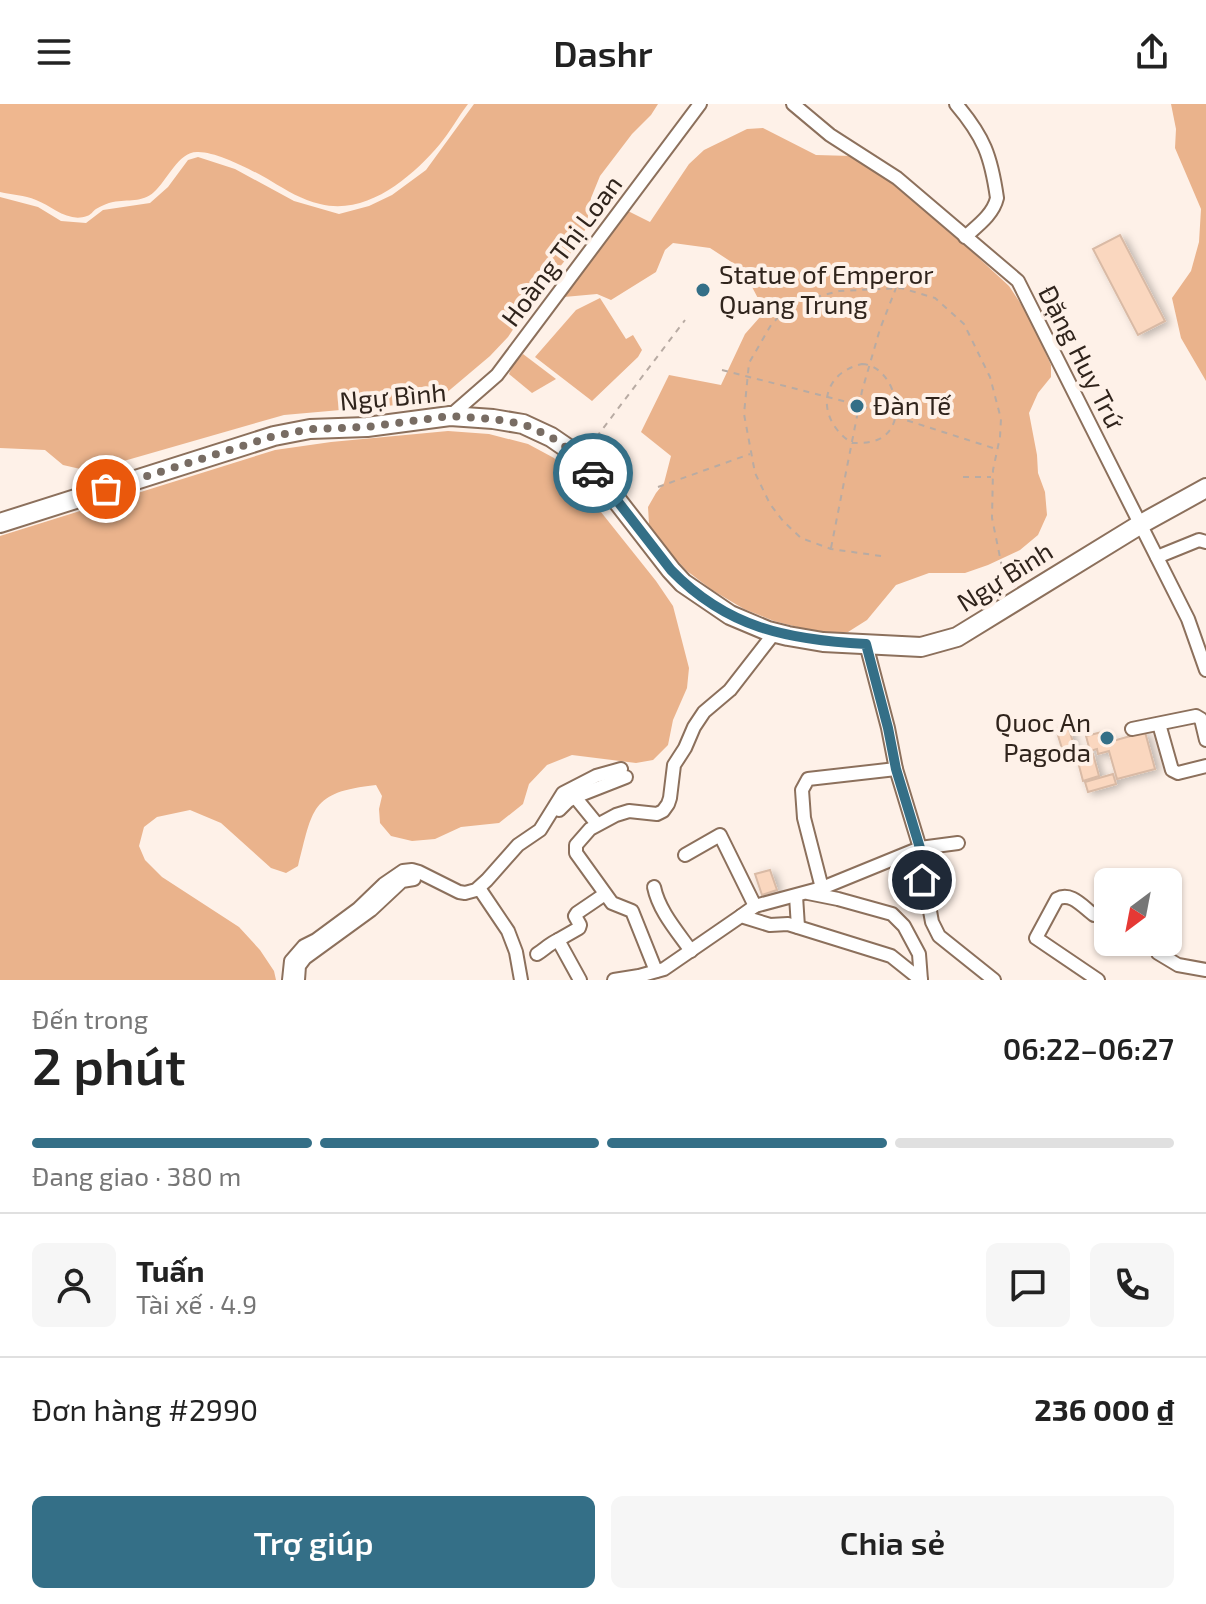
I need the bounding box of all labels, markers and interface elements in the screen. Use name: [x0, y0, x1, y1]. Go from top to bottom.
icon: menu: [32, 30, 76, 74]
icon: share: [1130, 30, 1174, 74]
text: Dashr: [553, 31, 653, 74]
street label: Hoàng Thị Loan: [494, 168, 628, 332]
place label: Statue of Emperor Quang Trung: [719, 258, 934, 319]
street label: Đặng Huy Trứ: [1033, 280, 1132, 434]
marker: Statue of Emperor Quang Trung: [694, 281, 712, 299]
street label: Ngự Bình: [338, 375, 447, 416]
place label: Đàn Tế: [873, 389, 951, 420]
marker: Đàn Tế: [848, 397, 866, 415]
courier: [553, 433, 633, 513]
icon: car: [571, 451, 615, 495]
pin: [72, 455, 140, 523]
icon: bag: [84, 467, 128, 511]
street label: Ngự Bình: [951, 534, 1058, 617]
place label: Quoc An Pagoda: [995, 706, 1091, 767]
marker: Quoc An Pagoda: [1098, 729, 1116, 747]
pin: [888, 846, 956, 914]
icon: home: [900, 858, 944, 902]
north arrow: [1094, 868, 1182, 956]
map controls: [1094, 868, 1182, 956]
text: Đến trong: [32, 1003, 148, 1034]
text: 06:22–06:27: [1003, 1030, 1174, 1066]
text: 2 phút: [32, 1033, 186, 1095]
text: Đang giao · 380 m: [32, 1160, 241, 1191]
button: person: [32, 1243, 116, 1327]
button: chat: [986, 1243, 1070, 1327]
button: phone: [1090, 1243, 1174, 1327]
text: Tuấn: [136, 1252, 205, 1288]
text: Tài xế · 4.9: [136, 1288, 257, 1319]
text: Đơn hàng #2990: [32, 1391, 258, 1427]
text: 236 000 ₫: [1034, 1391, 1174, 1427]
button: Trợ giúp: [32, 1496, 595, 1588]
button: Chia sẻ: [611, 1496, 1174, 1588]

